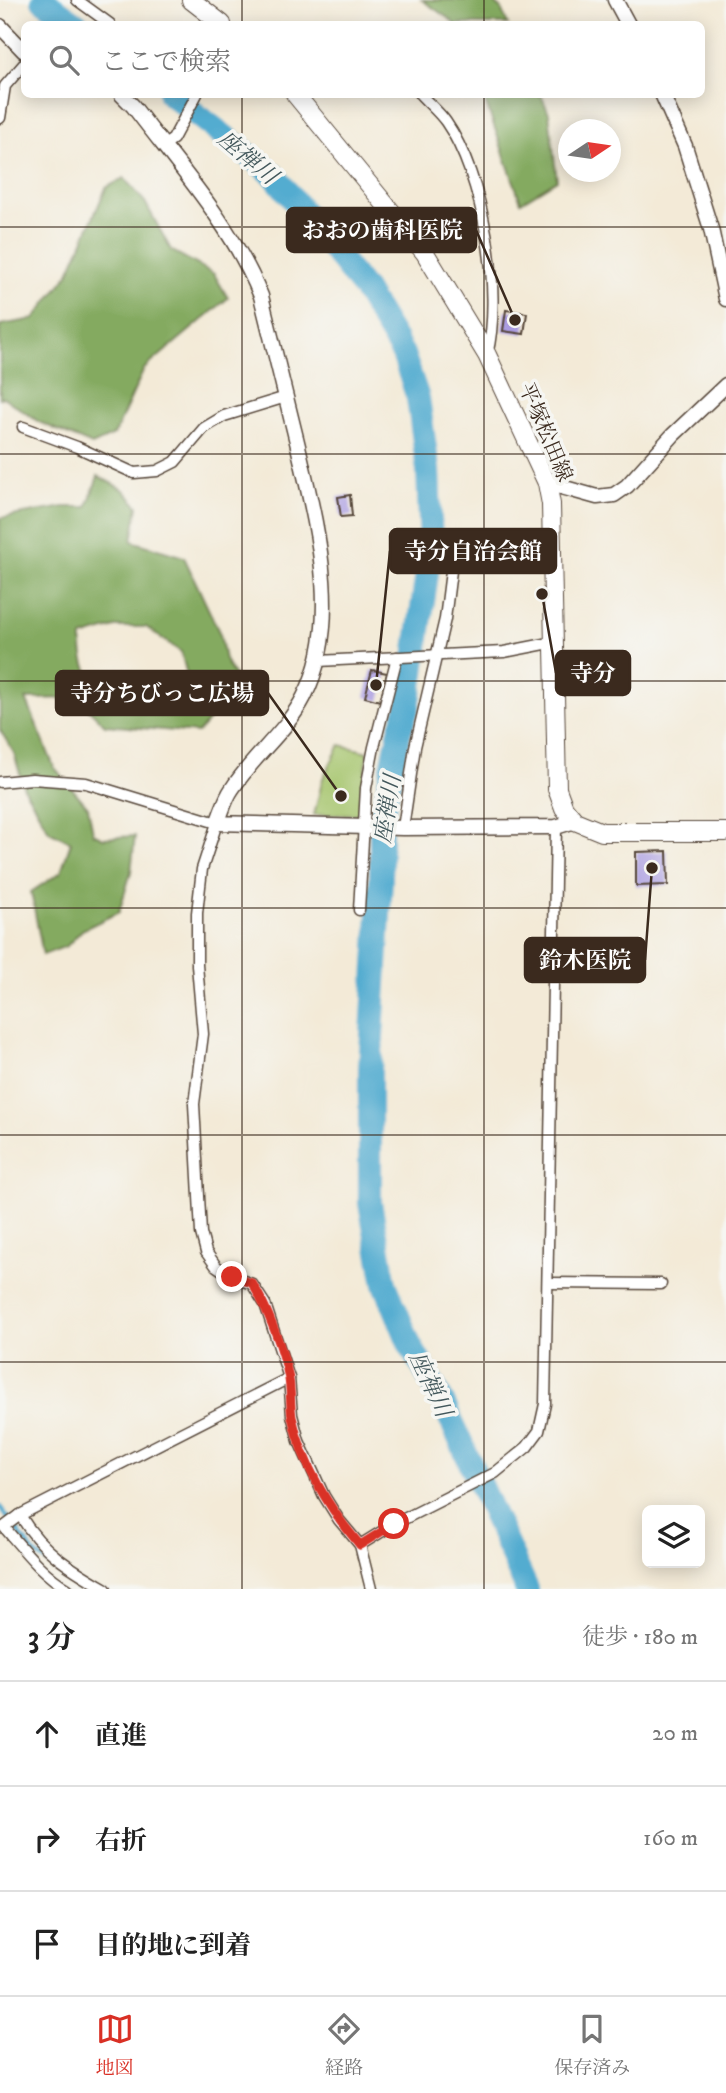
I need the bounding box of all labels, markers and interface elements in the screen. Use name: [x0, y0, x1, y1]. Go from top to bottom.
search box: [21, 21, 705, 98]
icon: search: [45, 41, 83, 79]
text: ここで検索: [101, 46, 231, 79]
north arrow: [558, 119, 621, 182]
water label: 座禅川: [211, 125, 285, 193]
callout: おおの歯科医院: [287, 208, 476, 252]
text: おおの歯科医院: [302, 217, 463, 246]
street label: 平塚松田線: [513, 379, 578, 486]
callout: 寺分自治会館: [390, 529, 556, 573]
text: 寺分自治会館: [404, 538, 542, 567]
callout: 寺分: [556, 651, 630, 695]
text: 寺分: [570, 660, 616, 689]
callout: 寺分ちびっこ広場: [56, 671, 268, 715]
text: 寺分ちびっこ広場: [70, 680, 254, 709]
water label: 座禅川: [369, 770, 409, 846]
callout: 鈴木医院: [525, 938, 645, 982]
text: 鈴木医院: [539, 947, 631, 976]
route end: [216, 1261, 247, 1292]
water label: 座禅川: [402, 1347, 459, 1425]
map controls: [642, 1505, 705, 1568]
button: layers: [642, 1505, 705, 1568]
route start: [378, 1508, 409, 1539]
text: 3 分: [28, 1620, 76, 1657]
text: 徒歩 · 180 m: [582, 1623, 698, 1652]
icon: ahead: [28, 1715, 66, 1753]
text: 20 m: [652, 1719, 698, 1748]
text: 直進: [95, 1720, 147, 1753]
icon: right: [28, 1820, 66, 1858]
text: 160 m: [643, 1824, 698, 1853]
text: 右折: [95, 1825, 147, 1858]
icon: arrive: [28, 1925, 66, 1963]
text: 目的地に到着: [95, 1930, 251, 1963]
tab: 地図: [96, 2010, 134, 2080]
tab: 経路: [325, 2010, 363, 2080]
tab: 保存済み: [554, 2010, 630, 2080]

